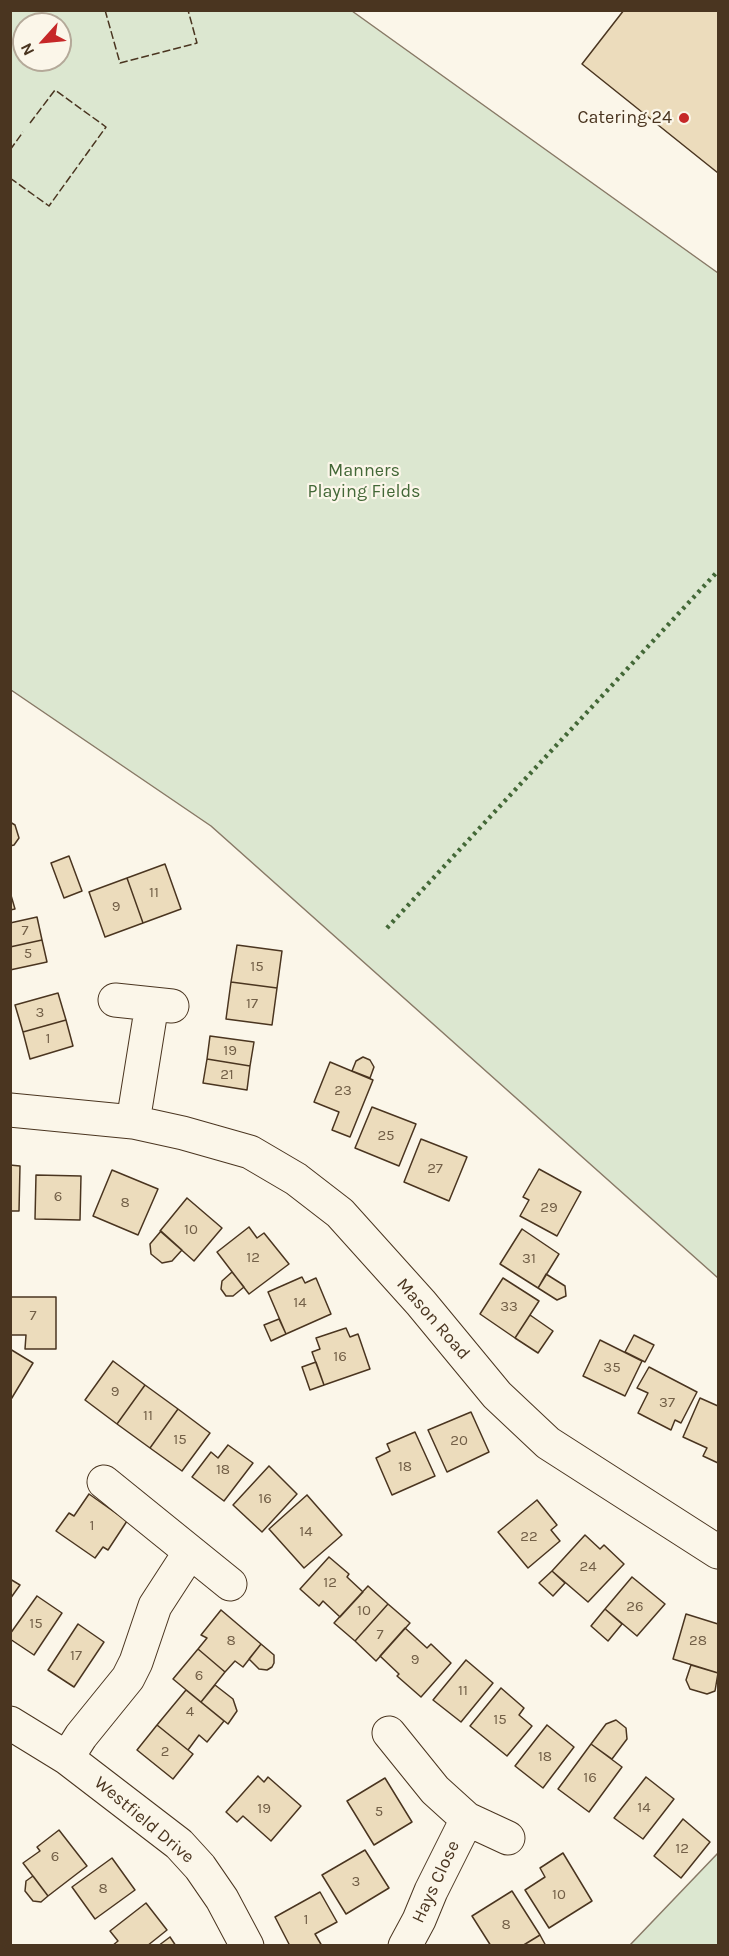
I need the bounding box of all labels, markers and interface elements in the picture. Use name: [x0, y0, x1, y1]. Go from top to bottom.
north arrow: [12, 12, 72, 72]
text: N: [16, 40, 38, 59]
place label: Catering 24: [577, 107, 672, 129]
marker: Catering 24: [677, 111, 691, 125]
park label: Manners Playing Fields: [307, 460, 421, 502]
house number: 11: [149, 884, 159, 902]
house number: 9: [112, 898, 120, 916]
house number: 7: [21, 922, 29, 940]
house number: 5: [24, 945, 32, 963]
house number: 15: [250, 958, 264, 976]
house number: 17: [246, 995, 258, 1013]
house number: 3: [36, 1004, 44, 1022]
house number: 1: [46, 1030, 50, 1048]
house number: 19: [223, 1042, 237, 1060]
house number: 21: [220, 1066, 234, 1084]
house number: 23: [334, 1082, 352, 1100]
house number: 25: [377, 1127, 395, 1145]
house number: 27: [427, 1160, 443, 1178]
house number: 6: [54, 1188, 62, 1206]
house number: 8: [120, 1194, 130, 1212]
house number: 29: [540, 1199, 558, 1217]
house number: 10: [184, 1221, 198, 1239]
house number: 12: [246, 1249, 260, 1267]
house number: 31: [522, 1250, 536, 1268]
street label: Mason Road: [392, 1274, 474, 1364]
house number: 14: [293, 1294, 307, 1312]
house number: 33: [500, 1298, 518, 1316]
house number: 7: [29, 1307, 37, 1325]
house number: 16: [333, 1348, 347, 1366]
house number: 35: [603, 1359, 621, 1377]
house number: 9: [111, 1383, 119, 1401]
house number: 37: [659, 1394, 675, 1412]
house number: 11: [143, 1407, 153, 1425]
house number: 15: [173, 1431, 187, 1449]
house number: 20: [450, 1432, 468, 1450]
house number: 18: [398, 1458, 412, 1476]
house number: 18: [216, 1461, 230, 1479]
house number: 16: [258, 1490, 272, 1508]
house number: 1: [90, 1517, 94, 1535]
house number: 14: [299, 1523, 313, 1541]
house number: 22: [520, 1528, 538, 1546]
house number: 24: [579, 1558, 597, 1576]
house number: 12: [323, 1574, 337, 1592]
house number: 26: [626, 1598, 644, 1616]
house number: 10: [357, 1602, 371, 1620]
house number: 15: [29, 1615, 43, 1633]
house number: 7: [376, 1626, 384, 1644]
house number: 8: [226, 1632, 236, 1650]
house number: 28: [689, 1632, 707, 1650]
house number: 17: [70, 1647, 82, 1665]
house number: 9: [411, 1651, 419, 1669]
house number: 6: [195, 1667, 203, 1685]
house number: 11: [458, 1682, 468, 1700]
house number: 4: [186, 1703, 194, 1721]
house number: 15: [493, 1711, 507, 1729]
house number: 2: [161, 1743, 169, 1761]
house number: 18: [538, 1748, 552, 1766]
house number: 16: [583, 1769, 597, 1787]
street label: Westfield Drive: [90, 1772, 198, 1868]
house number: 14: [637, 1799, 651, 1817]
house number: 19: [257, 1800, 271, 1818]
house number: 5: [375, 1803, 383, 1821]
street label: Hays Close: [407, 1837, 465, 1927]
house number: 12: [675, 1840, 689, 1858]
house number: 6: [51, 1848, 59, 1866]
house number: 3: [352, 1873, 360, 1891]
house number: 8: [98, 1880, 108, 1898]
house number: 10: [552, 1886, 566, 1904]
house number: 1: [304, 1911, 308, 1929]
house number: 8: [501, 1916, 511, 1934]

